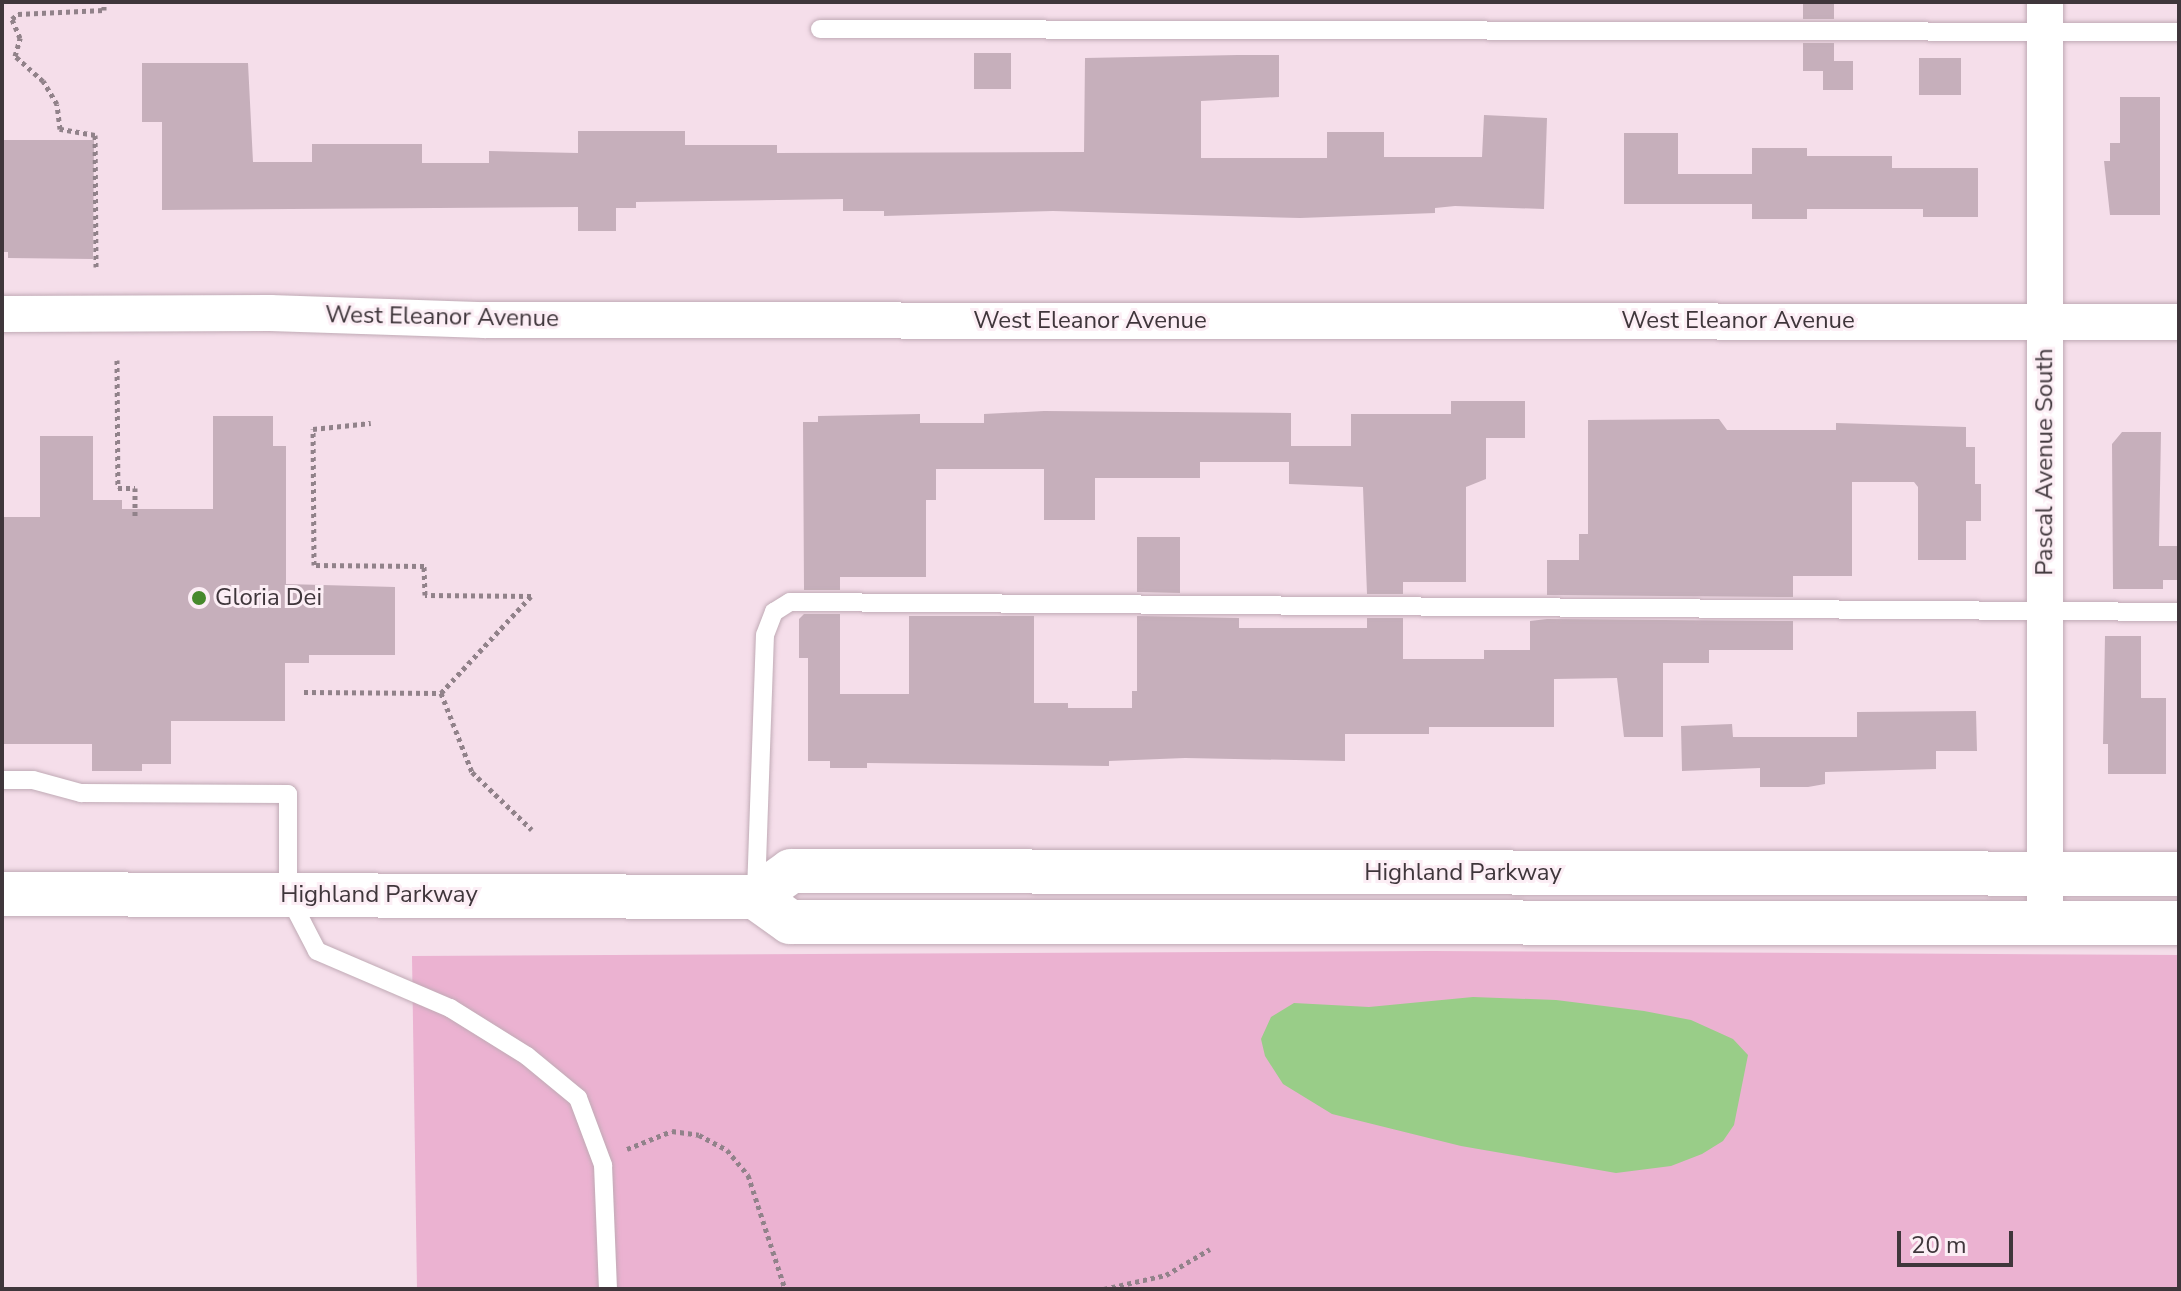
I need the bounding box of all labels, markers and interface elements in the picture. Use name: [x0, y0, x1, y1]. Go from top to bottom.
street label: West Eleanor Avenue: [325, 301, 559, 333]
street label: West Eleanor Avenue: [973, 307, 1207, 335]
street label: West Eleanor Avenue: [1621, 307, 1855, 335]
street label: Pascal Avenue South: [2031, 348, 2059, 576]
place label: Gloria Dei: [215, 584, 322, 612]
marker: Gloria Dei: [190, 589, 208, 607]
street label: Highland Parkway: [1364, 859, 1562, 887]
street label: Highland Parkway: [280, 881, 478, 909]
scale bar: [1901, 1215, 2017, 1265]
text: 20 m: [1911, 1229, 1967, 1261]

